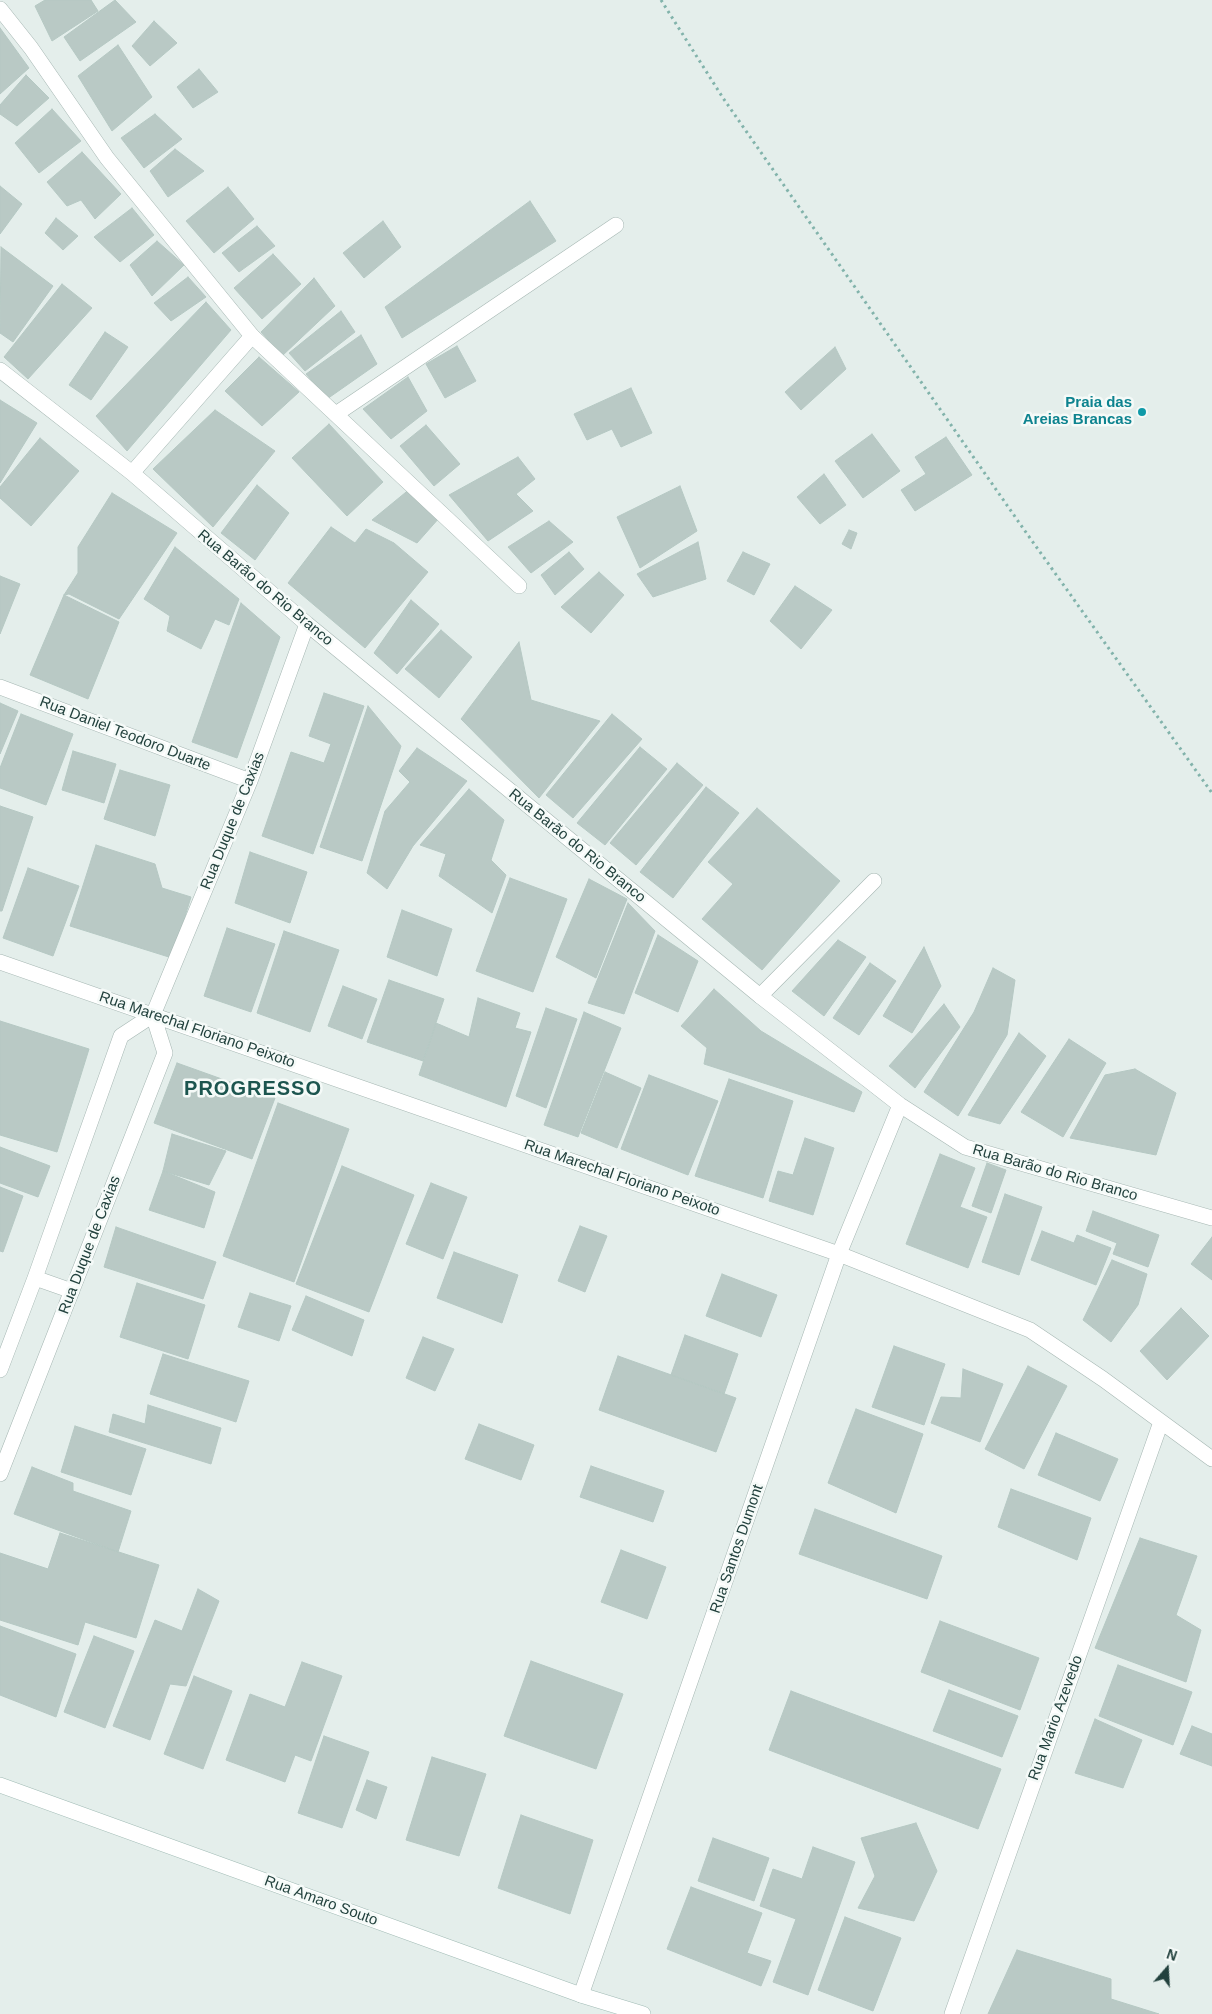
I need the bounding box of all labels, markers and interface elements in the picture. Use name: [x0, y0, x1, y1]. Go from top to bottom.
place label: Praia das Areias Brancas: [1023, 394, 1132, 429]
marker: Praia das Areias Brancas: [1136, 406, 1148, 418]
street label: Rua Barão do Rio Branco: [194, 526, 336, 650]
street label: Rua Daniel Teodoro Duarte: [37, 693, 213, 775]
street label: Rua Duque de Caxias: [197, 750, 269, 892]
street label: Rua Barão do Rio Branco: [505, 785, 649, 907]
street label: Rua Marechal Floriano Peixoto: [97, 988, 297, 1072]
district label: PROGRESSO: [183, 1077, 323, 1101]
street label: Rua Marechal Floriano Peixoto: [522, 1136, 722, 1220]
street label: Rua Barão do Rio Branco: [970, 1141, 1140, 1205]
street label: Rua Duque de Caxias: [55, 1173, 125, 1317]
street label: Rua Santos Dumont: [707, 1482, 767, 1616]
street label: Rua Mario Azevedo: [1025, 1653, 1087, 1783]
street label: Rua Amaro Souto: [262, 1872, 380, 1930]
north arrow: [1142, 1944, 1192, 1994]
text: N: [1164, 1946, 1179, 1964]

